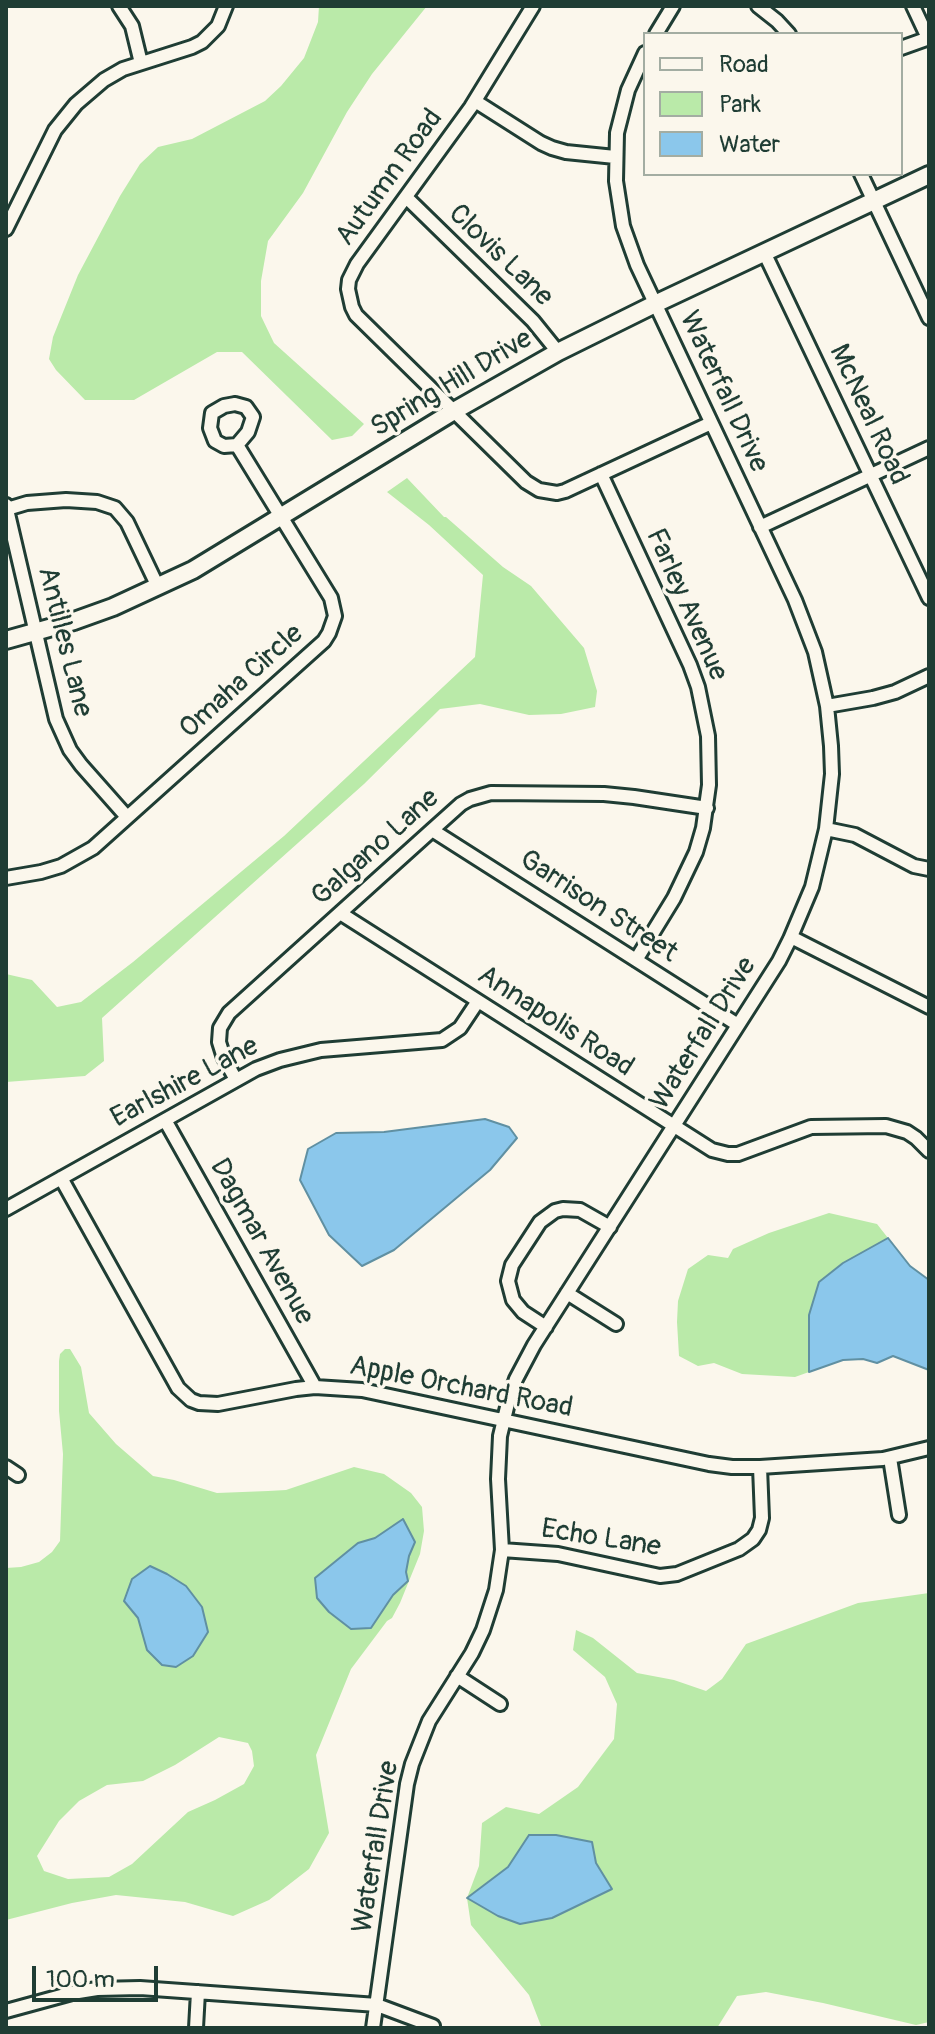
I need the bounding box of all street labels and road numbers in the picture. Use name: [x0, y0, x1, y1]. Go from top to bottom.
street label: Autumn Road: [329, 103, 451, 253]
street label: Clovis Lane: [441, 198, 559, 314]
street label: Waterfall Drive: [671, 306, 775, 478]
street label: Spring Hill Drive: [365, 323, 539, 445]
street label: McNeal Road: [821, 340, 915, 490]
street label: Farley Avenue: [638, 524, 734, 686]
street label: Antilles Lane: [29, 564, 99, 720]
street label: Omaha Circle: [173, 618, 311, 746]
street label: Galgano Lane: [305, 782, 447, 914]
street label: Garrison Street: [513, 843, 683, 971]
street label: Waterfall Drive: [644, 951, 764, 1117]
street label: Annapolis Road: [471, 959, 639, 1085]
street label: Earlshire Lane: [106, 1030, 264, 1136]
street label: Dagmar Avenue: [202, 1153, 320, 1331]
street label: Apple Orchard Road: [347, 1350, 575, 1426]
street label: Echo Lane: [539, 1513, 663, 1565]
street label: Waterfall Drive: [347, 1759, 407, 1935]

